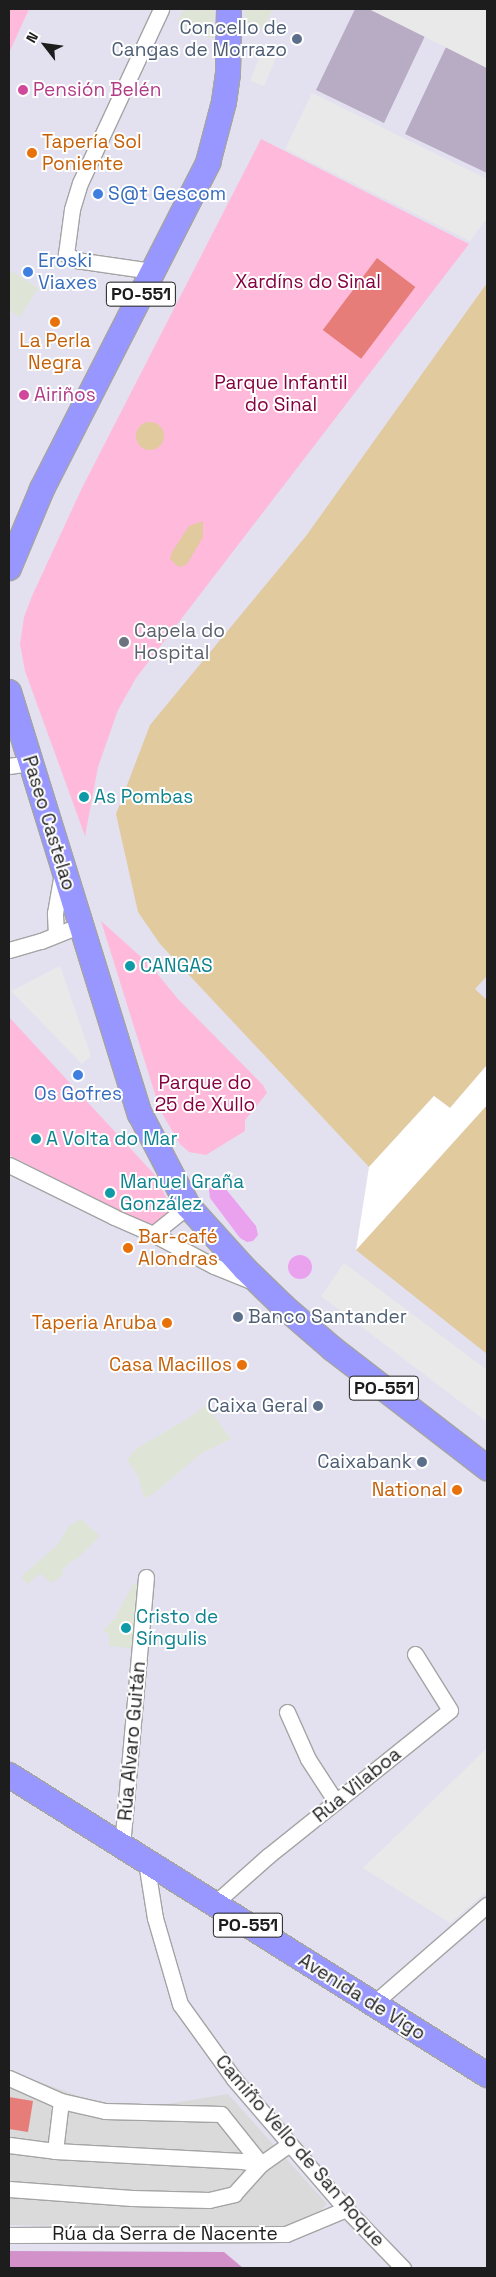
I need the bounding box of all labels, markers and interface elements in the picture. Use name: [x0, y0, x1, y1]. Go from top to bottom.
place label: Concello de Cangas de Morrazo: [112, 17, 287, 61]
north arrow: [20, 20, 70, 70]
text: N: [22, 29, 42, 46]
marker: Concello de Cangas de Morrazo: [291, 33, 303, 45]
place label: Pensión Belén: [33, 79, 161, 101]
marker: Pensión Belén: [17, 84, 29, 96]
place label: Tapería Sol Poniente: [42, 131, 142, 175]
marker: Tapería Sol Poniente: [26, 147, 38, 159]
place label: S@t Gescom: [108, 183, 226, 205]
marker: S@t Gescom: [92, 188, 104, 200]
place label: Eroski Viaxes: [38, 250, 97, 294]
marker: Eroski Viaxes: [22, 266, 34, 278]
park label: Xardíns do Sinal: [235, 271, 381, 293]
road number: PO-551: [105, 278, 177, 310]
marker: La Perla Negra: [49, 316, 61, 328]
place label: La Perla Negra: [19, 330, 91, 374]
park label: Parque Infantil do Sinal: [214, 372, 348, 416]
place label: Airiños: [34, 384, 96, 406]
marker: Airiños: [18, 389, 30, 401]
place label: Capela do Hospital: [134, 620, 225, 664]
marker: Capela do Hospital: [118, 636, 130, 648]
street label: Paseo Castelao: [18, 753, 80, 893]
place label: As Pombas: [94, 786, 193, 808]
marker: As Pombas: [78, 791, 90, 803]
place label: CANGAS: [140, 955, 213, 977]
marker: CANGAS: [124, 960, 136, 972]
marker: Os Gofres: [72, 1069, 84, 1081]
park label: Parque do 25 de Xullo: [155, 1072, 255, 1116]
place label: Os Gofres: [34, 1083, 122, 1105]
place label: A Volta do Mar: [46, 1128, 178, 1150]
marker: A Volta do Mar: [30, 1133, 42, 1145]
place label: Manuel Graña González: [120, 1171, 244, 1215]
marker: Manuel Graña González: [104, 1187, 116, 1199]
place label: Bar-café Alondras: [138, 1226, 218, 1270]
marker: Bar-café Alondras: [122, 1242, 134, 1254]
place label: Banco Santander: [248, 1306, 407, 1328]
marker: Banco Santander: [232, 1311, 244, 1323]
place label: Taperia Aruba: [32, 1312, 157, 1334]
marker: Taperia Aruba: [161, 1317, 173, 1329]
place label: Casa Macillos: [109, 1354, 232, 1376]
marker: Casa Macillos: [236, 1359, 248, 1371]
road number: PO-551: [348, 1372, 420, 1404]
place label: Caixa Geral: [207, 1395, 308, 1417]
marker: Caixa Geral: [312, 1400, 324, 1412]
place label: Caixabank: [317, 1451, 412, 1473]
marker: Caixabank: [416, 1456, 428, 1468]
place label: National: [372, 1479, 447, 1501]
marker: National: [451, 1484, 463, 1496]
place label: Cristo de Síngulis: [136, 1606, 218, 1650]
marker: Cristo de Síngulis: [120, 1622, 132, 1634]
street label: Rúa Alvaro Guitán: [114, 1660, 150, 1822]
street label: Rúa Vilaboa: [309, 1743, 405, 1827]
road number: PO-551: [212, 1910, 284, 1940]
street label: Avenida de Vigo: [294, 1949, 430, 2045]
street label: Camiño Vello de San Roque: [210, 2050, 390, 2252]
street label: Rúa da Serra de Nacente: [52, 2223, 278, 2245]

